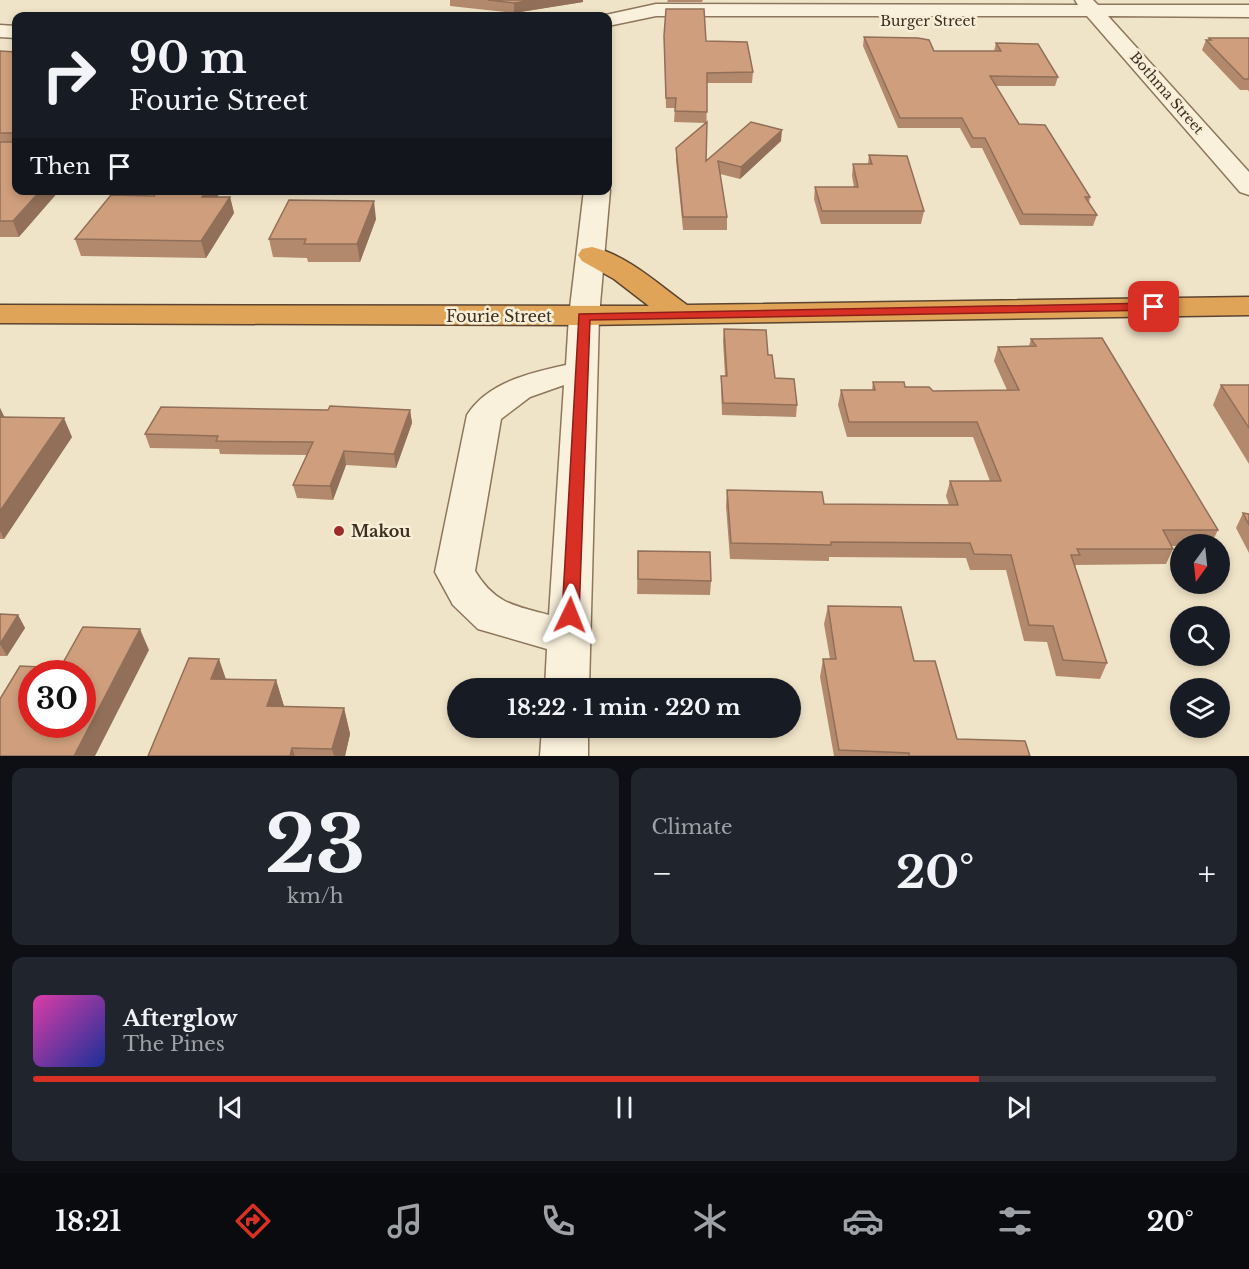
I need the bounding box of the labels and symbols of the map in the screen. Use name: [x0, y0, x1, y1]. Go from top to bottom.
street label: Burger Street: [880, 12, 976, 30]
street label: Bothma Street: [1126, 48, 1208, 139]
pin: [1128, 281, 1179, 332]
street label: Fourie Street: [446, 306, 552, 326]
place label: Makou: [351, 521, 411, 541]
marker: Makou: [332, 524, 346, 538]
north arrow: [1170, 534, 1230, 594]
position arrow: [538, 583, 602, 647]
speed limit sign: 30: [18, 660, 96, 738]

